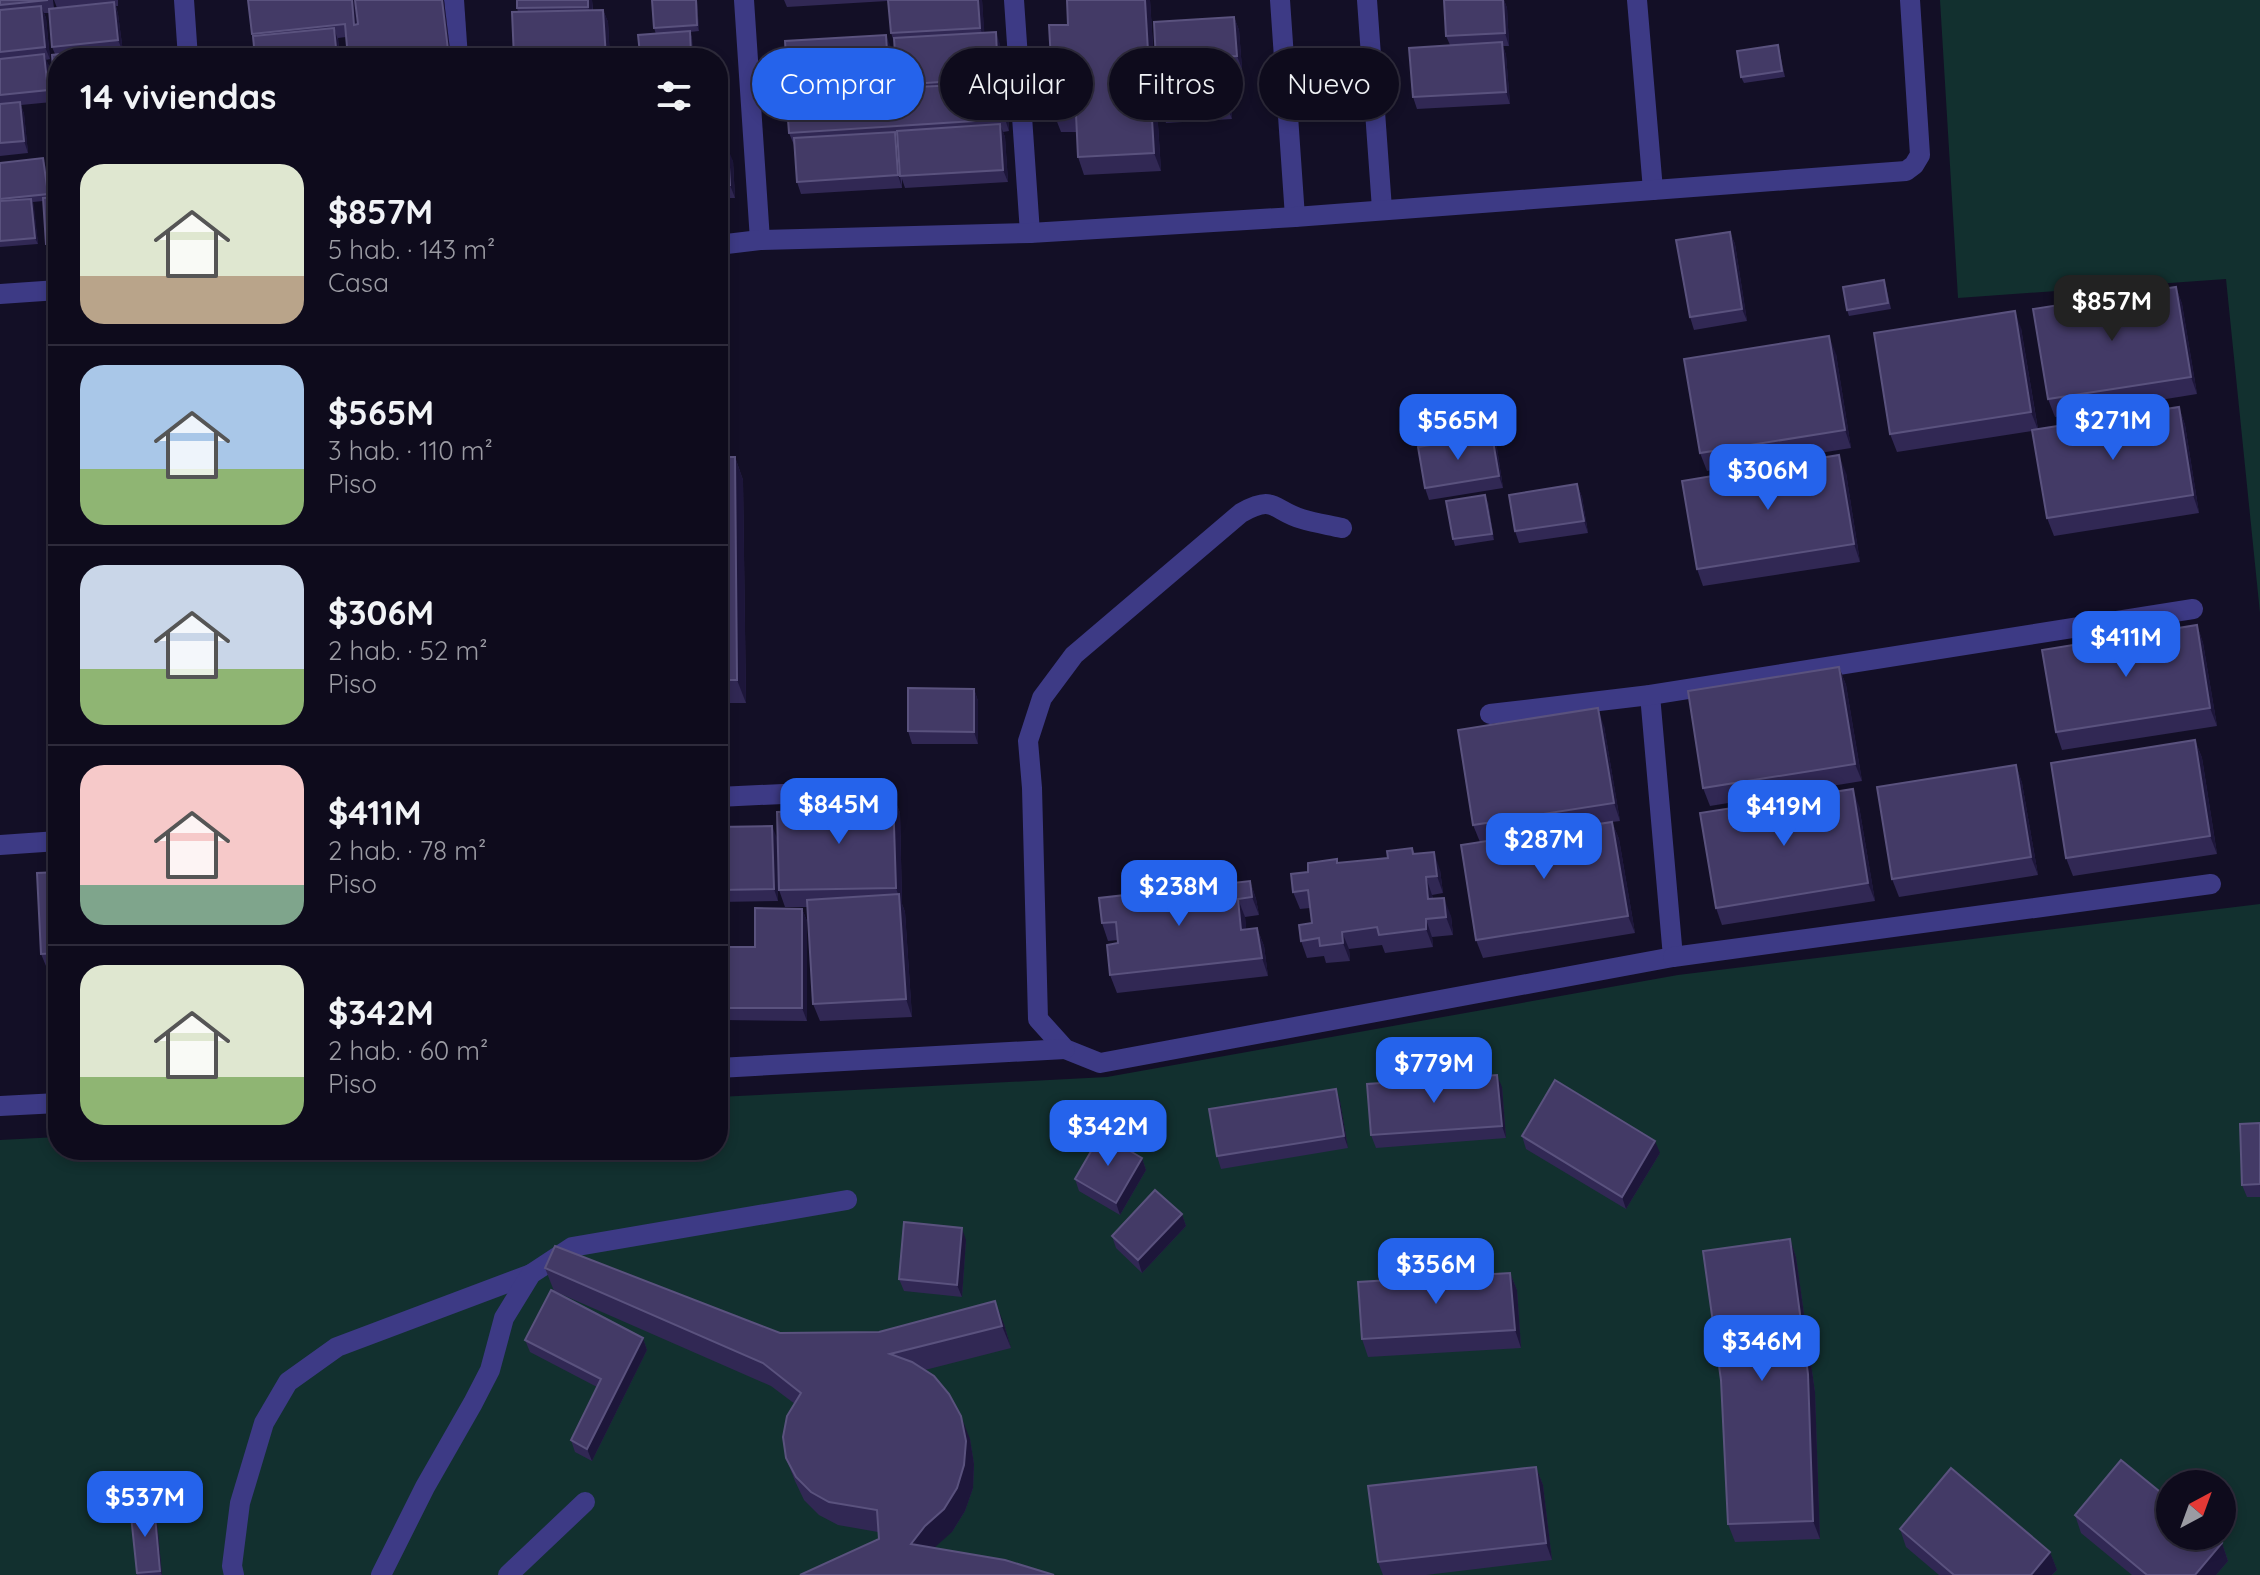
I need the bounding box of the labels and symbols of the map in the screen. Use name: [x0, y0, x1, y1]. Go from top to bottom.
pin: $857M: [2056, 275, 2168, 343]
pin: $565M: [1402, 394, 1514, 462]
pin: $271M: [2057, 394, 2169, 462]
pin: $306M: [1712, 444, 1824, 512]
pin: $411M: [2070, 611, 2182, 679]
pin: $845M: [783, 778, 895, 846]
pin: $419M: [1728, 780, 1840, 848]
pin: $287M: [1488, 813, 1600, 881]
pin: $238M: [1123, 860, 1235, 928]
pin: $779M: [1378, 1037, 1490, 1105]
pin: $342M: [1052, 1100, 1164, 1168]
pin: $356M: [1380, 1238, 1492, 1306]
pin: $346M: [1706, 1315, 1818, 1383]
north arrow: [2156, 1470, 2236, 1550]
pin: $537M: [89, 1471, 201, 1539]

